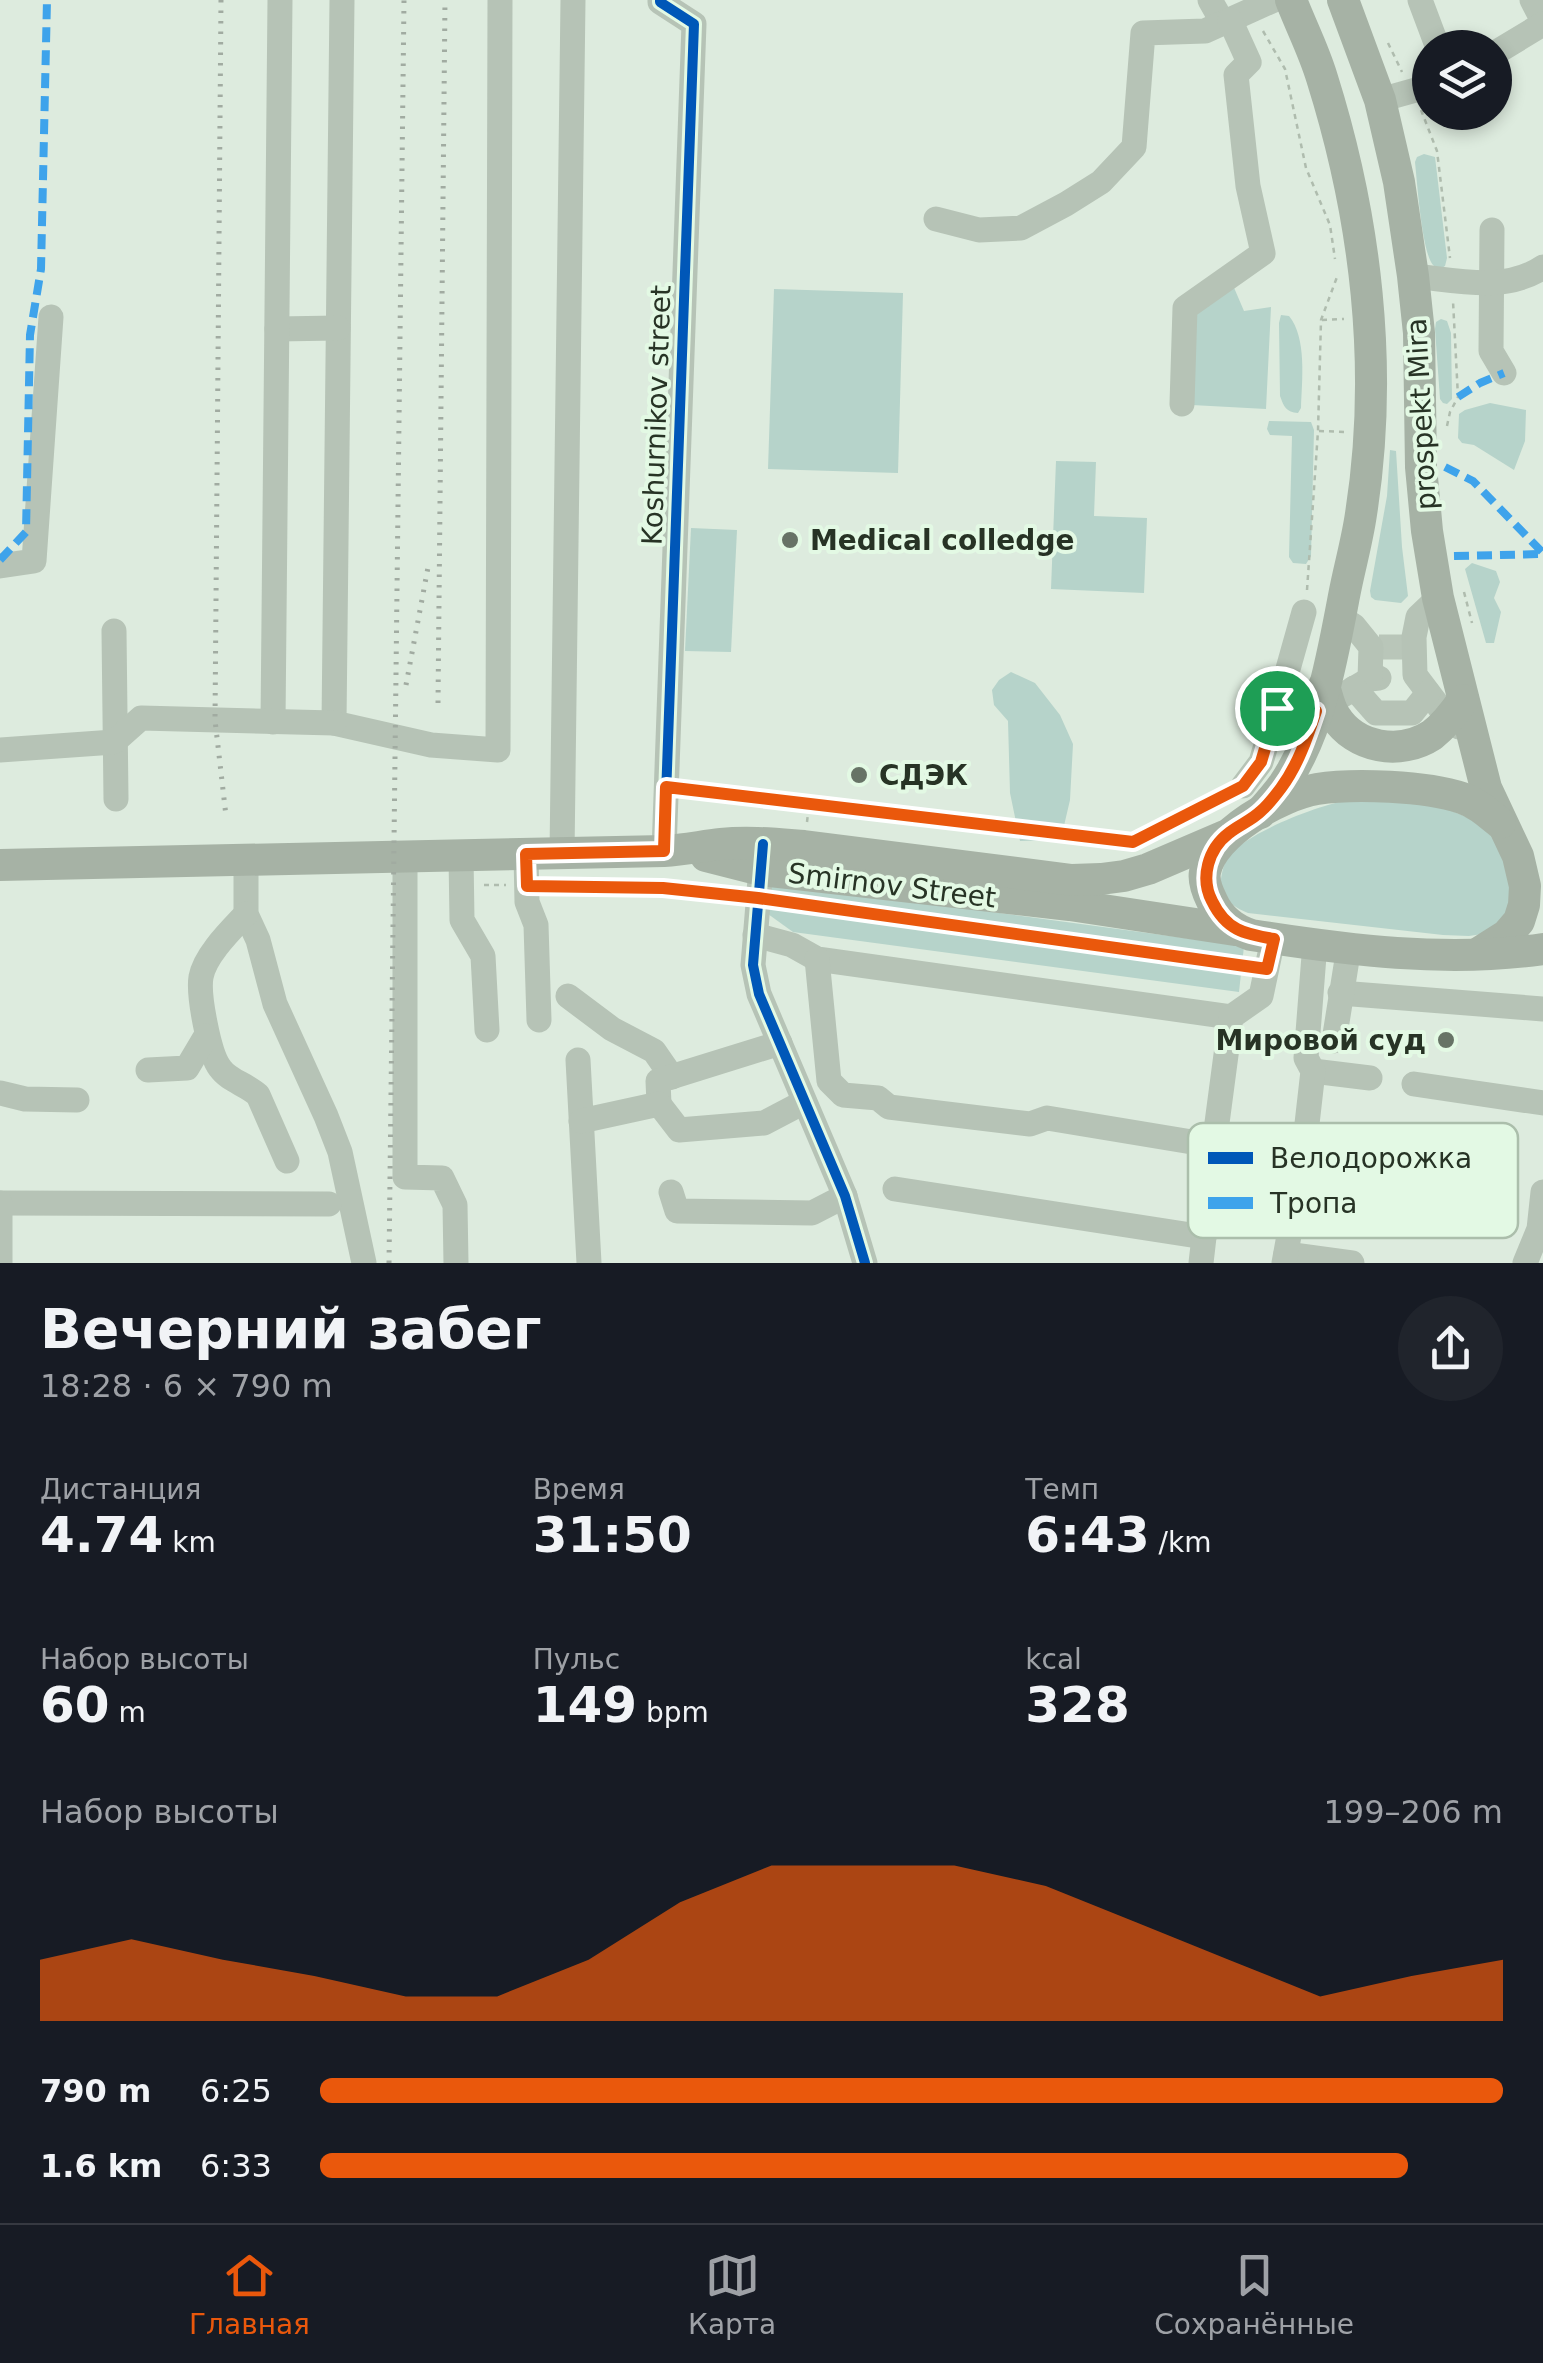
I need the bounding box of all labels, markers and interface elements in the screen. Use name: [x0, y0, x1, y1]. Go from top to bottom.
map controls: [1412, 30, 1512, 130]
button: layers: [1412, 30, 1512, 130]
street label: Koshurnikov street: [635, 284, 678, 546]
street label: prospekt Mira: [1400, 317, 1443, 511]
place label: Medical colledge: [810, 524, 1074, 557]
marker: Medical colledge: [779, 529, 801, 551]
pin: [1235, 666, 1320, 751]
icon: arrive: [1250, 681, 1305, 736]
place label: СДЭК: [879, 759, 968, 792]
marker: СДЭК: [848, 764, 870, 786]
street label: Smirnov Street: [786, 856, 998, 915]
place label: Мировой суд: [1215, 1024, 1426, 1057]
marker: Мировой суд: [1435, 1029, 1457, 1051]
legend: [1188, 1123, 1518, 1238]
text: Велодорожка: [1270, 1142, 1472, 1175]
text: Тропа: [1269, 1187, 1357, 1220]
button: share: [1398, 1296, 1503, 1401]
text: Вечерний забег: [40, 1297, 541, 1361]
text: 18:28 · 6 × 790 m: [40, 1367, 333, 1405]
text: Дистанция: [40, 1473, 201, 1506]
text: Время: [533, 1473, 625, 1506]
text: Темп: [1025, 1473, 1099, 1506]
text: 4.74: [40, 1506, 163, 1564]
text: 31:50: [533, 1506, 692, 1564]
text: 6:43: [1025, 1506, 1150, 1564]
text: km: [163, 1526, 216, 1559]
text: /km: [1150, 1526, 1212, 1559]
text: Набор высоты: [40, 1643, 249, 1676]
text: Пульс: [533, 1643, 620, 1676]
text: kcal: [1025, 1643, 1082, 1676]
text: 60: [40, 1676, 110, 1734]
text: 149: [533, 1676, 637, 1734]
text: 328: [1025, 1676, 1130, 1734]
text: m: [110, 1696, 146, 1729]
text: bpm: [637, 1696, 709, 1729]
text: Набор высоты: [40, 1793, 279, 1831]
text: 199–206 m: [1324, 1793, 1503, 1831]
text: 790 m: [40, 2072, 151, 2110]
text: 6:25: [200, 2072, 272, 2110]
text: 1.6 km: [40, 2147, 162, 2185]
text: 6:33: [200, 2147, 272, 2185]
tab: Главная: [189, 2248, 310, 2341]
tab: Карта: [688, 2248, 776, 2341]
tab: Сохранённые: [1154, 2248, 1354, 2341]

